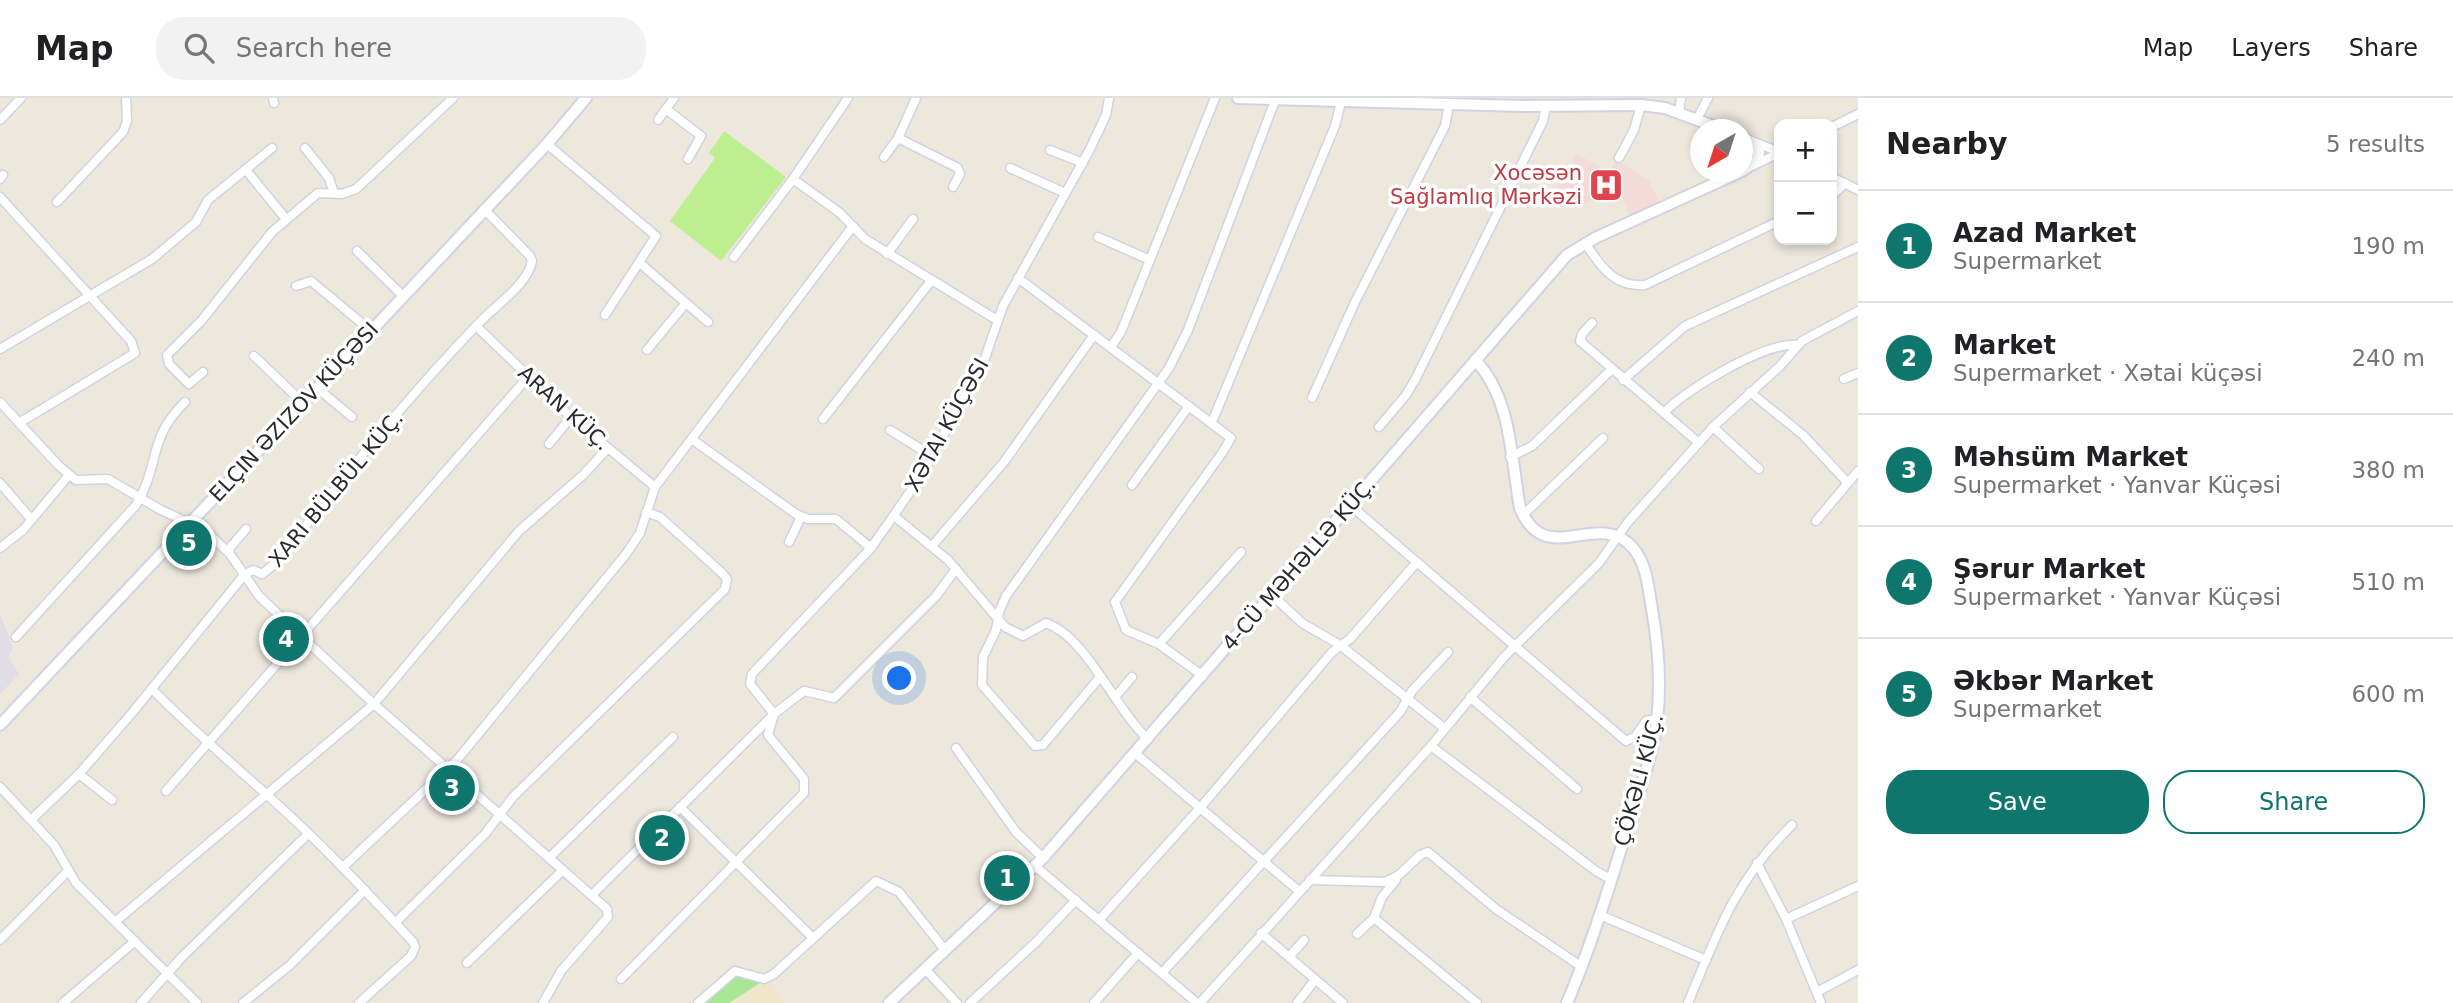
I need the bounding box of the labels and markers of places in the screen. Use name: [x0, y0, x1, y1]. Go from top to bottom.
place label: Xocəsən Sağlamlıq Mərkəzi: [1390, 161, 1582, 209]
hospital icon: Xocəsən Sağlamlıq Mərkəzi: [1587, 166, 1625, 204]
pin: 5: [166, 517, 212, 569]
pin: 4: [263, 613, 309, 665]
pin: 3: [429, 762, 475, 814]
pin: 2: [639, 812, 685, 864]
pin: 1: [984, 852, 1030, 904]

